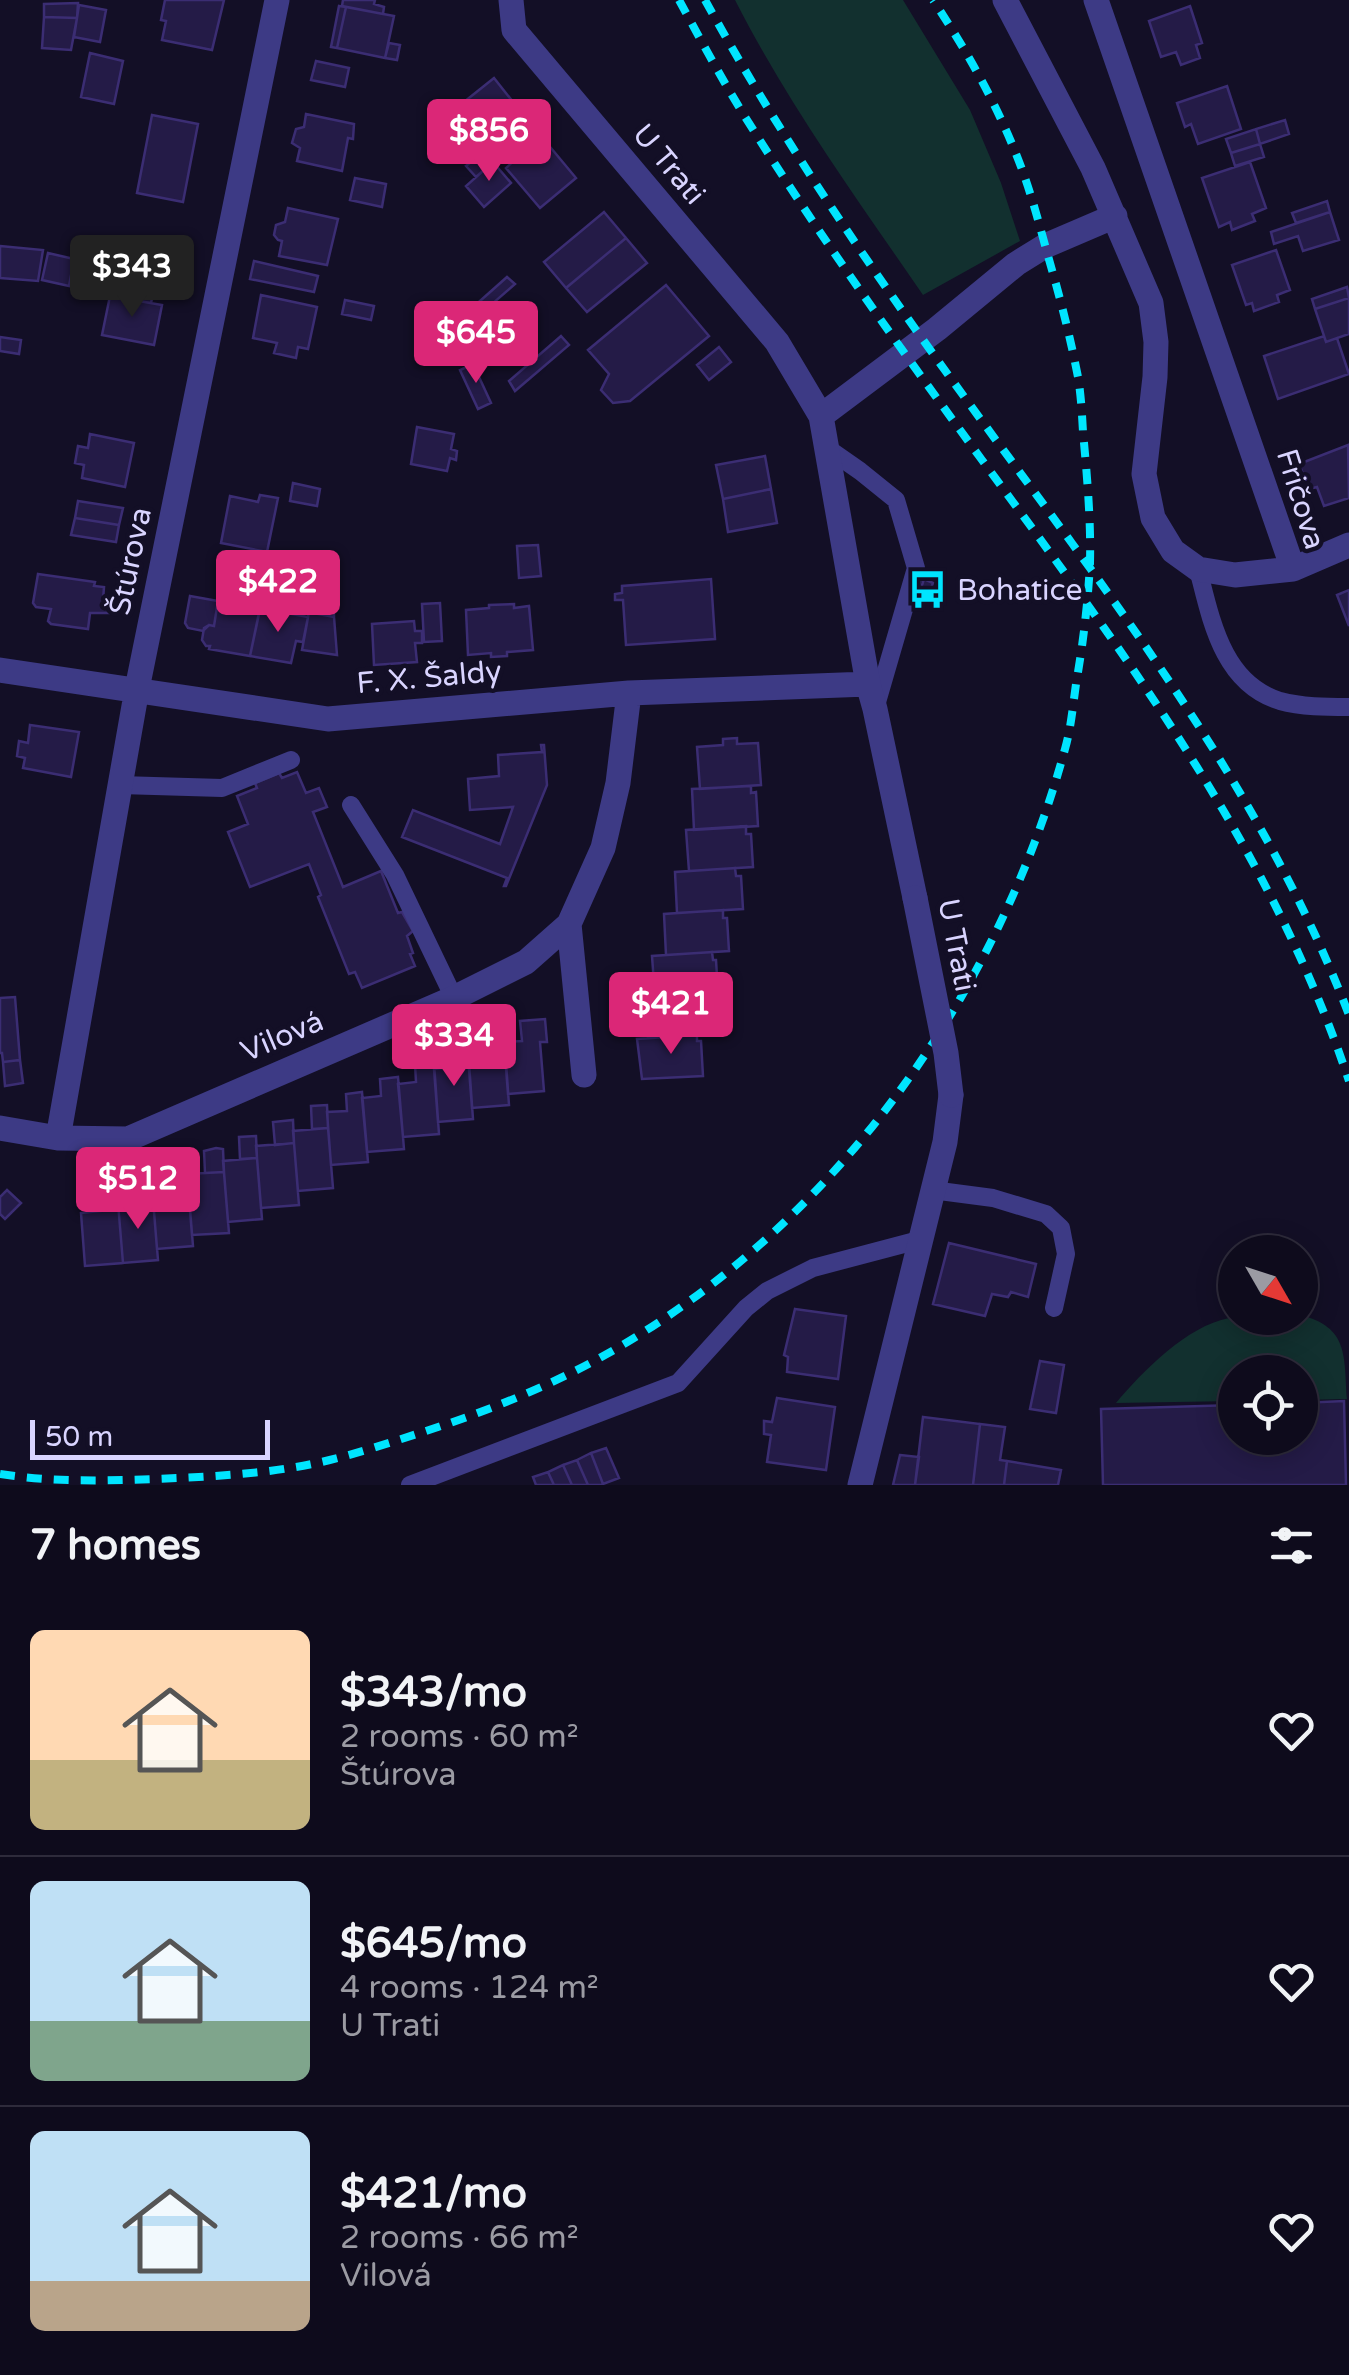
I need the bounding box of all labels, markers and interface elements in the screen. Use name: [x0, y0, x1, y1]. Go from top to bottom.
pin: $856: [430, 99, 548, 184]
text: $856: [449, 112, 529, 150]
street label: U Trati: [624, 116, 713, 212]
pin: $343: [73, 235, 191, 320]
text: $343: [92, 248, 172, 286]
pin: $645: [417, 301, 535, 386]
text: $645: [436, 314, 516, 352]
street label: Fričova: [1268, 445, 1333, 554]
street label: Štúrova: [101, 504, 160, 618]
pin: $422: [219, 550, 337, 635]
text: $422: [238, 563, 318, 601]
bus stop icon: Bohatice: [906, 569, 948, 611]
place label: Bohatice: [957, 572, 1082, 609]
street label: F. X. Šaldy: [355, 653, 503, 702]
street label: U Trati: [929, 895, 984, 995]
pin: $421: [612, 972, 730, 1057]
text: $421: [631, 985, 711, 1023]
street label: Vilová: [235, 1003, 329, 1070]
pin: $334: [395, 1004, 513, 1089]
text: $334: [414, 1017, 494, 1055]
pin: $512: [79, 1147, 197, 1232]
text: $512: [98, 1160, 178, 1198]
north arrow: [1218, 1235, 1318, 1335]
map controls: [1218, 1235, 1318, 1455]
button: locate: [1218, 1355, 1318, 1455]
scale bar: [30, 1415, 270, 1460]
text: 50 m: [45, 1420, 113, 1454]
icon: filters: [1264, 1518, 1319, 1573]
text: 7 homes: [30, 1520, 201, 1571]
text: $343/mo: [340, 1667, 527, 1718]
icon: home: [110, 1670, 230, 1790]
icon: heart: [1264, 1703, 1319, 1758]
text: 2 rooms · 60 m²: [340, 1718, 579, 1756]
text: Štúrova: [340, 1756, 456, 1794]
text: $645/mo: [340, 1918, 527, 1969]
icon: home: [110, 1921, 230, 2041]
icon: heart: [1264, 1954, 1319, 2009]
text: 4 rooms · 124 m²: [340, 1969, 599, 2007]
text: U Trati: [340, 2007, 440, 2045]
text: $421/mo: [340, 2168, 527, 2219]
icon: home: [110, 2171, 230, 2291]
icon: heart: [1264, 2204, 1319, 2259]
text: 2 rooms · 66 m²: [340, 2219, 579, 2257]
text: Vilová: [340, 2257, 432, 2295]

